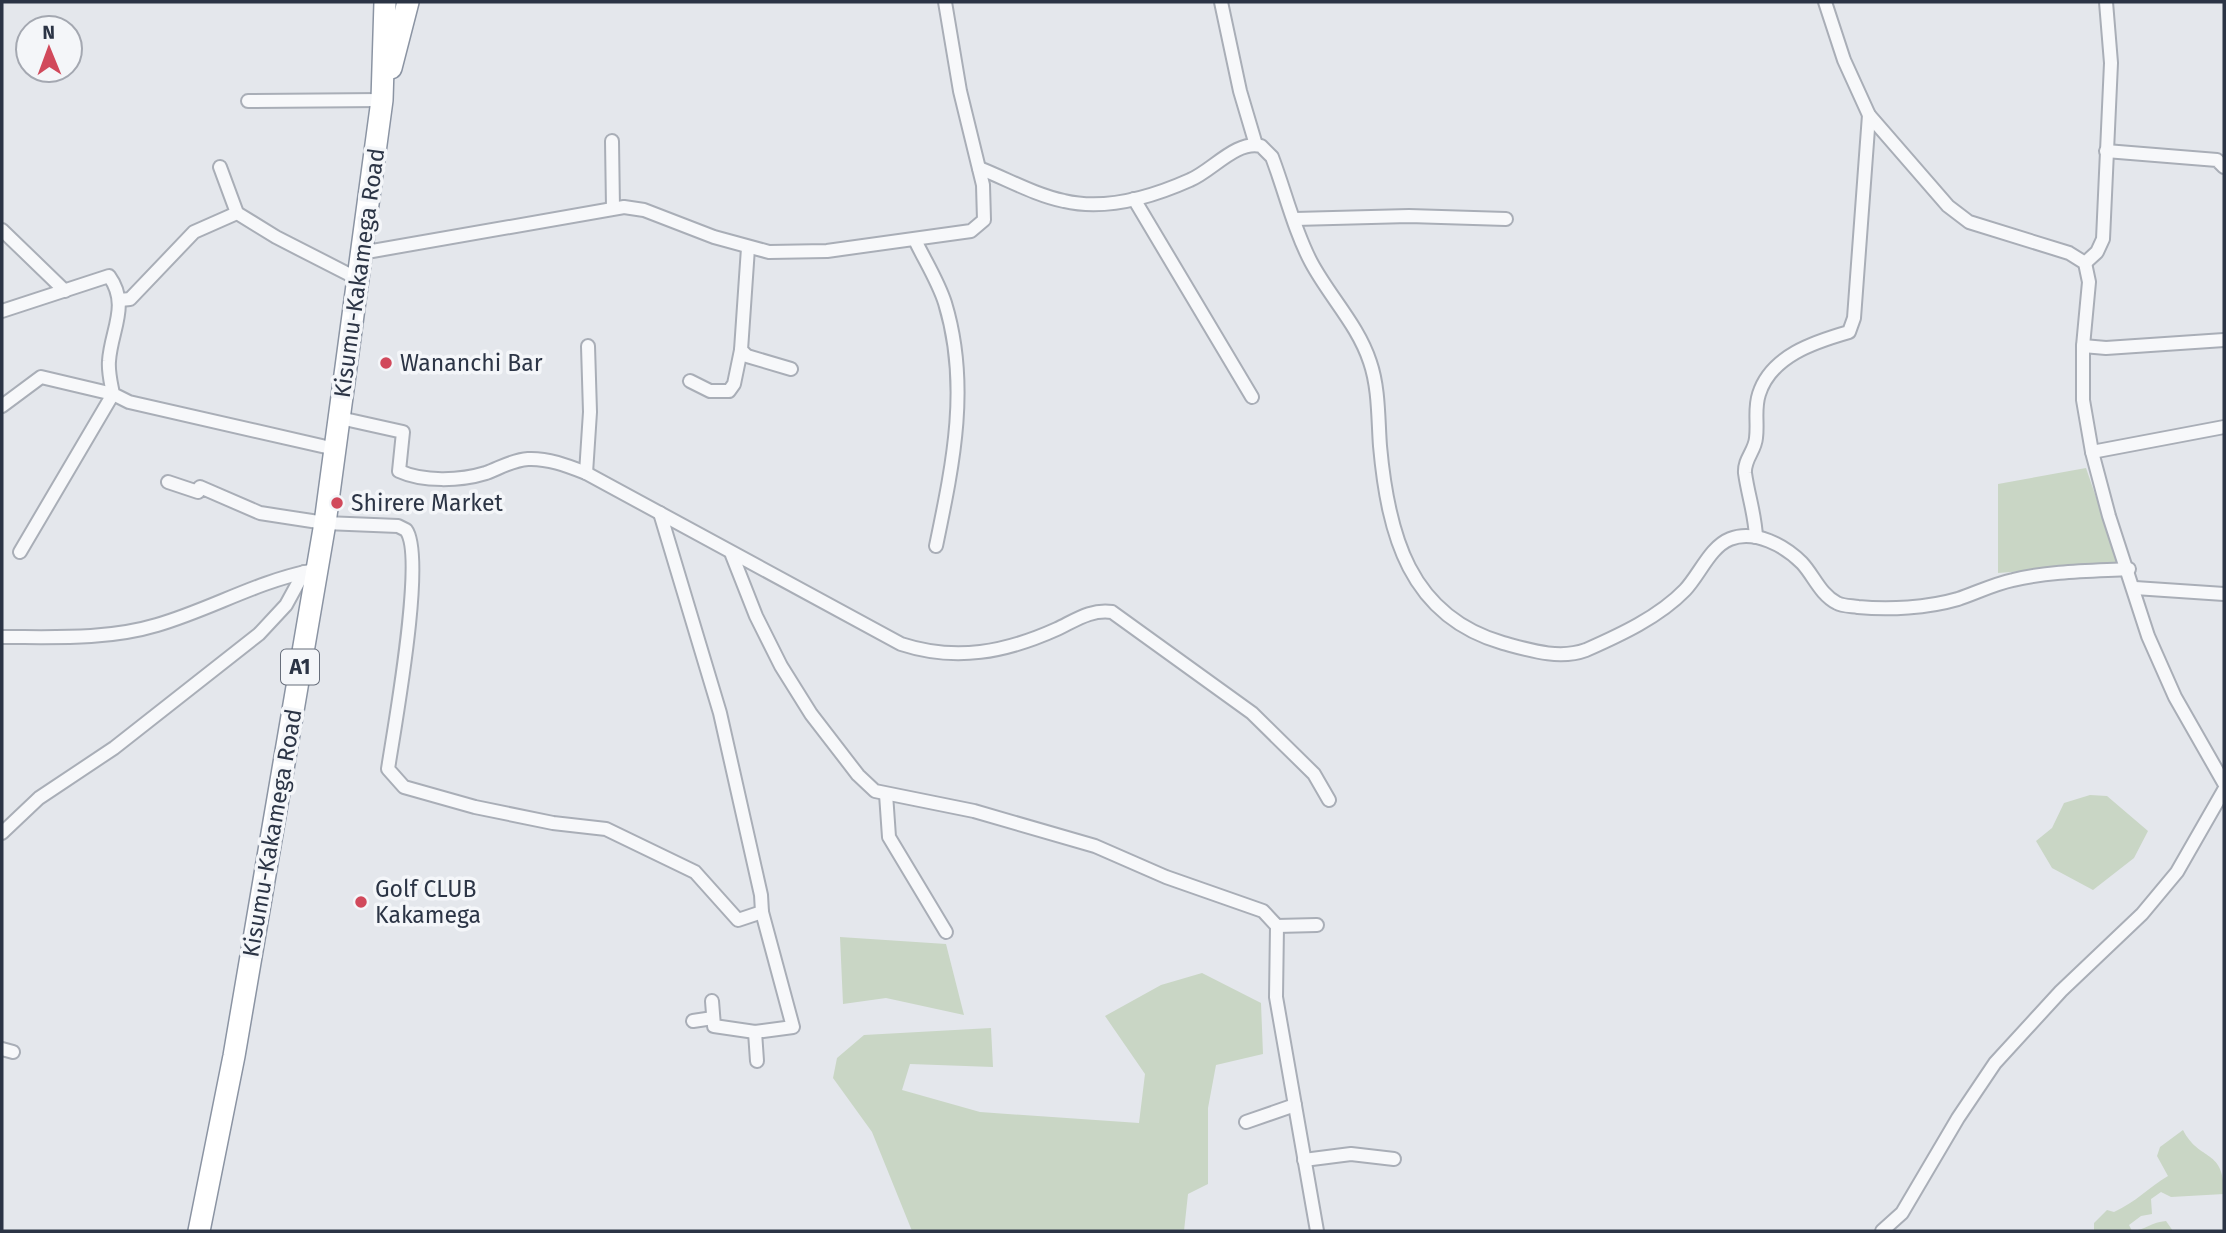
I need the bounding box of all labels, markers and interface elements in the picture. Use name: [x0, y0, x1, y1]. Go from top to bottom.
north arrow: [14, 14, 84, 84]
text: N: [42, 21, 55, 44]
street label: Kisumu-Kakamega Road: [328, 146, 390, 400]
place label: Wananchi Bar: [400, 349, 543, 377]
marker: Wananchi Bar: [378, 355, 394, 371]
place label: Shirere Market: [351, 489, 503, 517]
marker: Shirere Market: [329, 495, 345, 511]
road number: A1: [281, 650, 319, 684]
street label: Kisumu-Kakamega Road: [236, 707, 308, 959]
place label: Golf CLUB Kakamega: [375, 875, 481, 929]
marker: Golf CLUB Kakamega: [353, 894, 369, 910]

